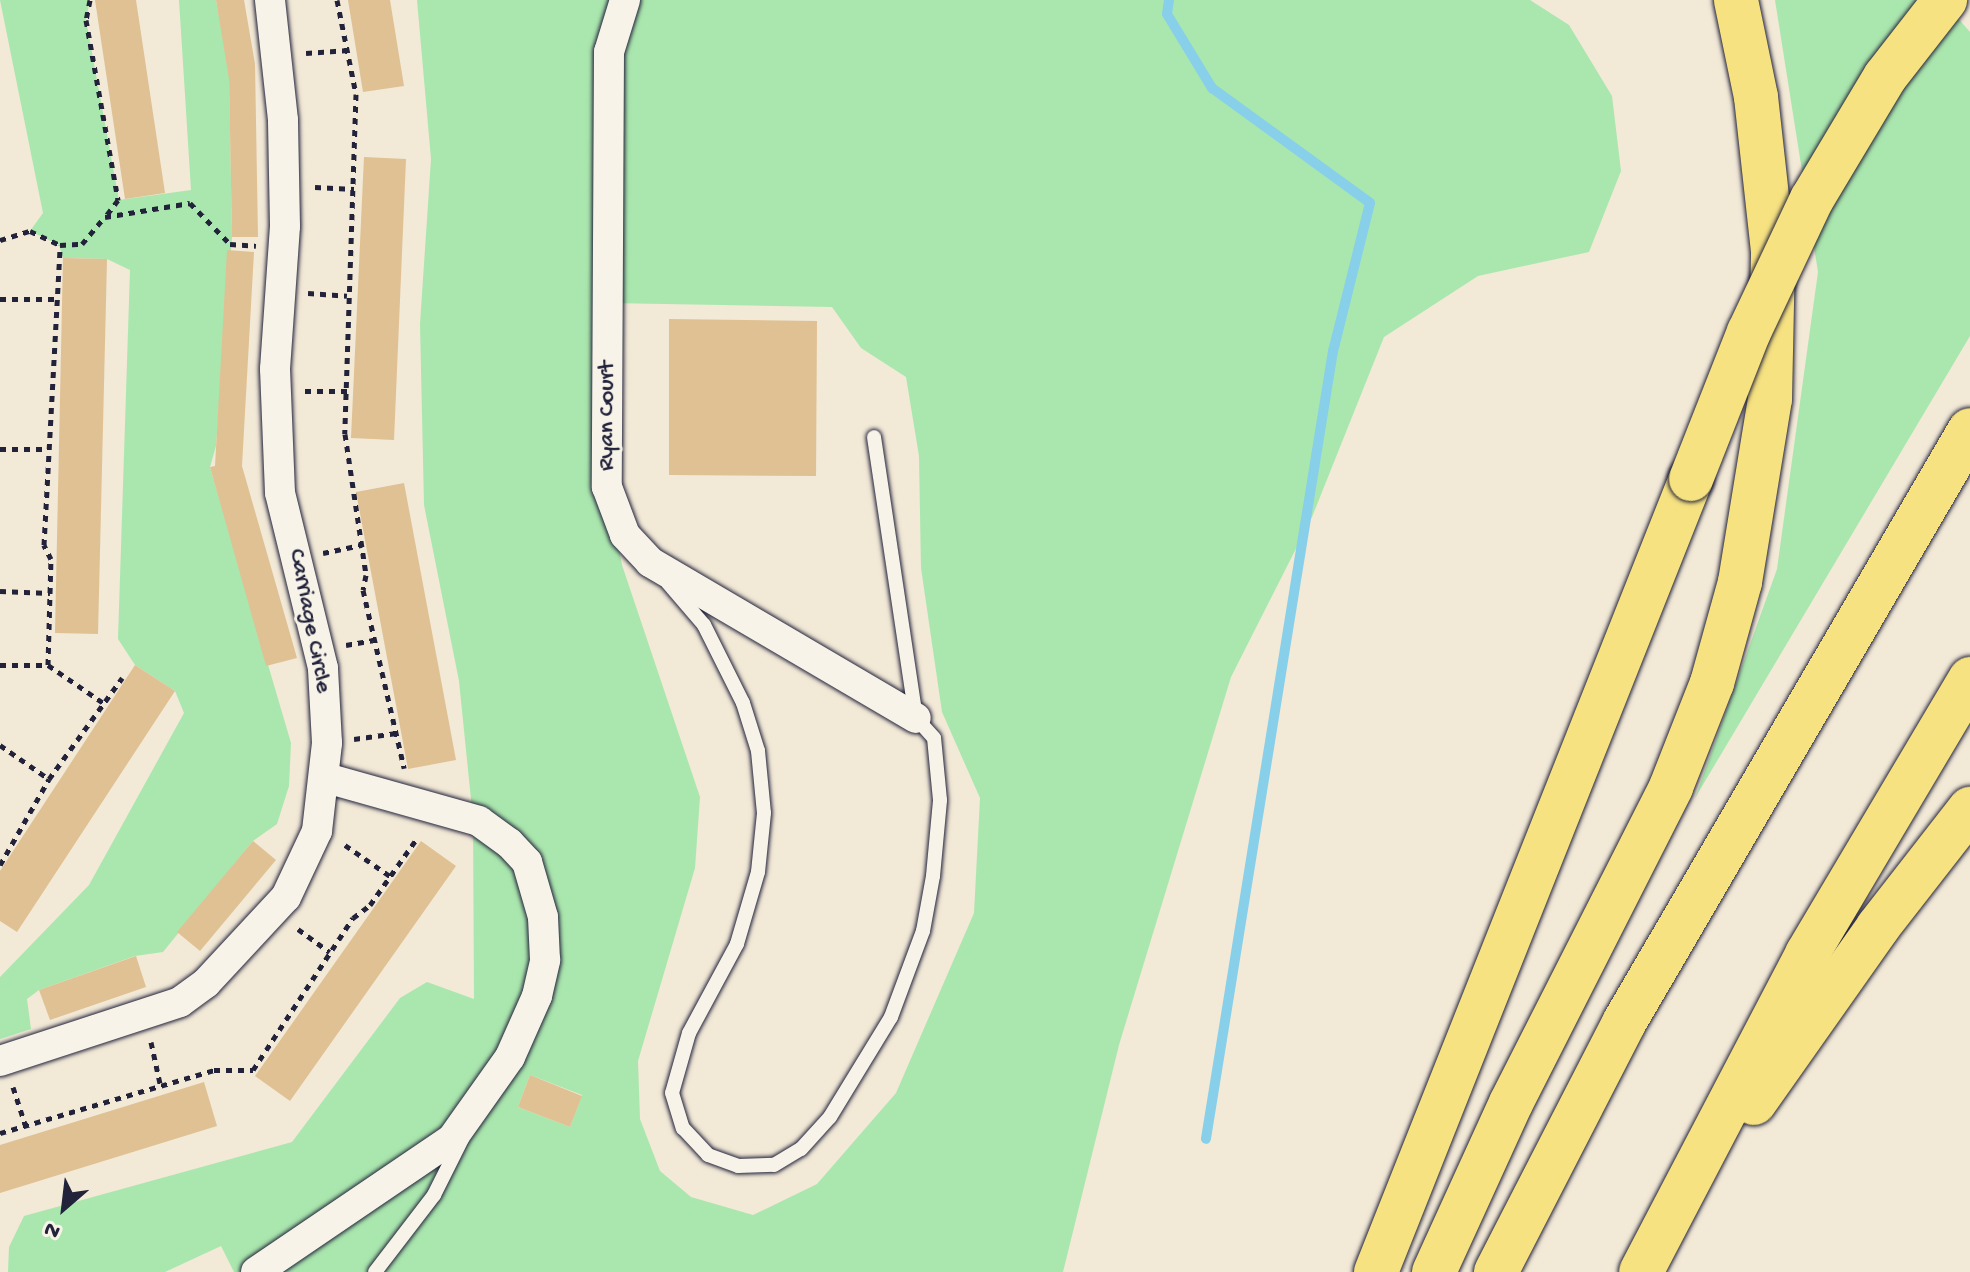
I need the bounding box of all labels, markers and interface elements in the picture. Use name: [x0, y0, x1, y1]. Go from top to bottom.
street label: Ryan Court: [594, 361, 622, 471]
street label: Carriage Circle: [281, 547, 337, 695]
north arrow: [24, 1168, 104, 1248]
text: N: [40, 1214, 65, 1244]

